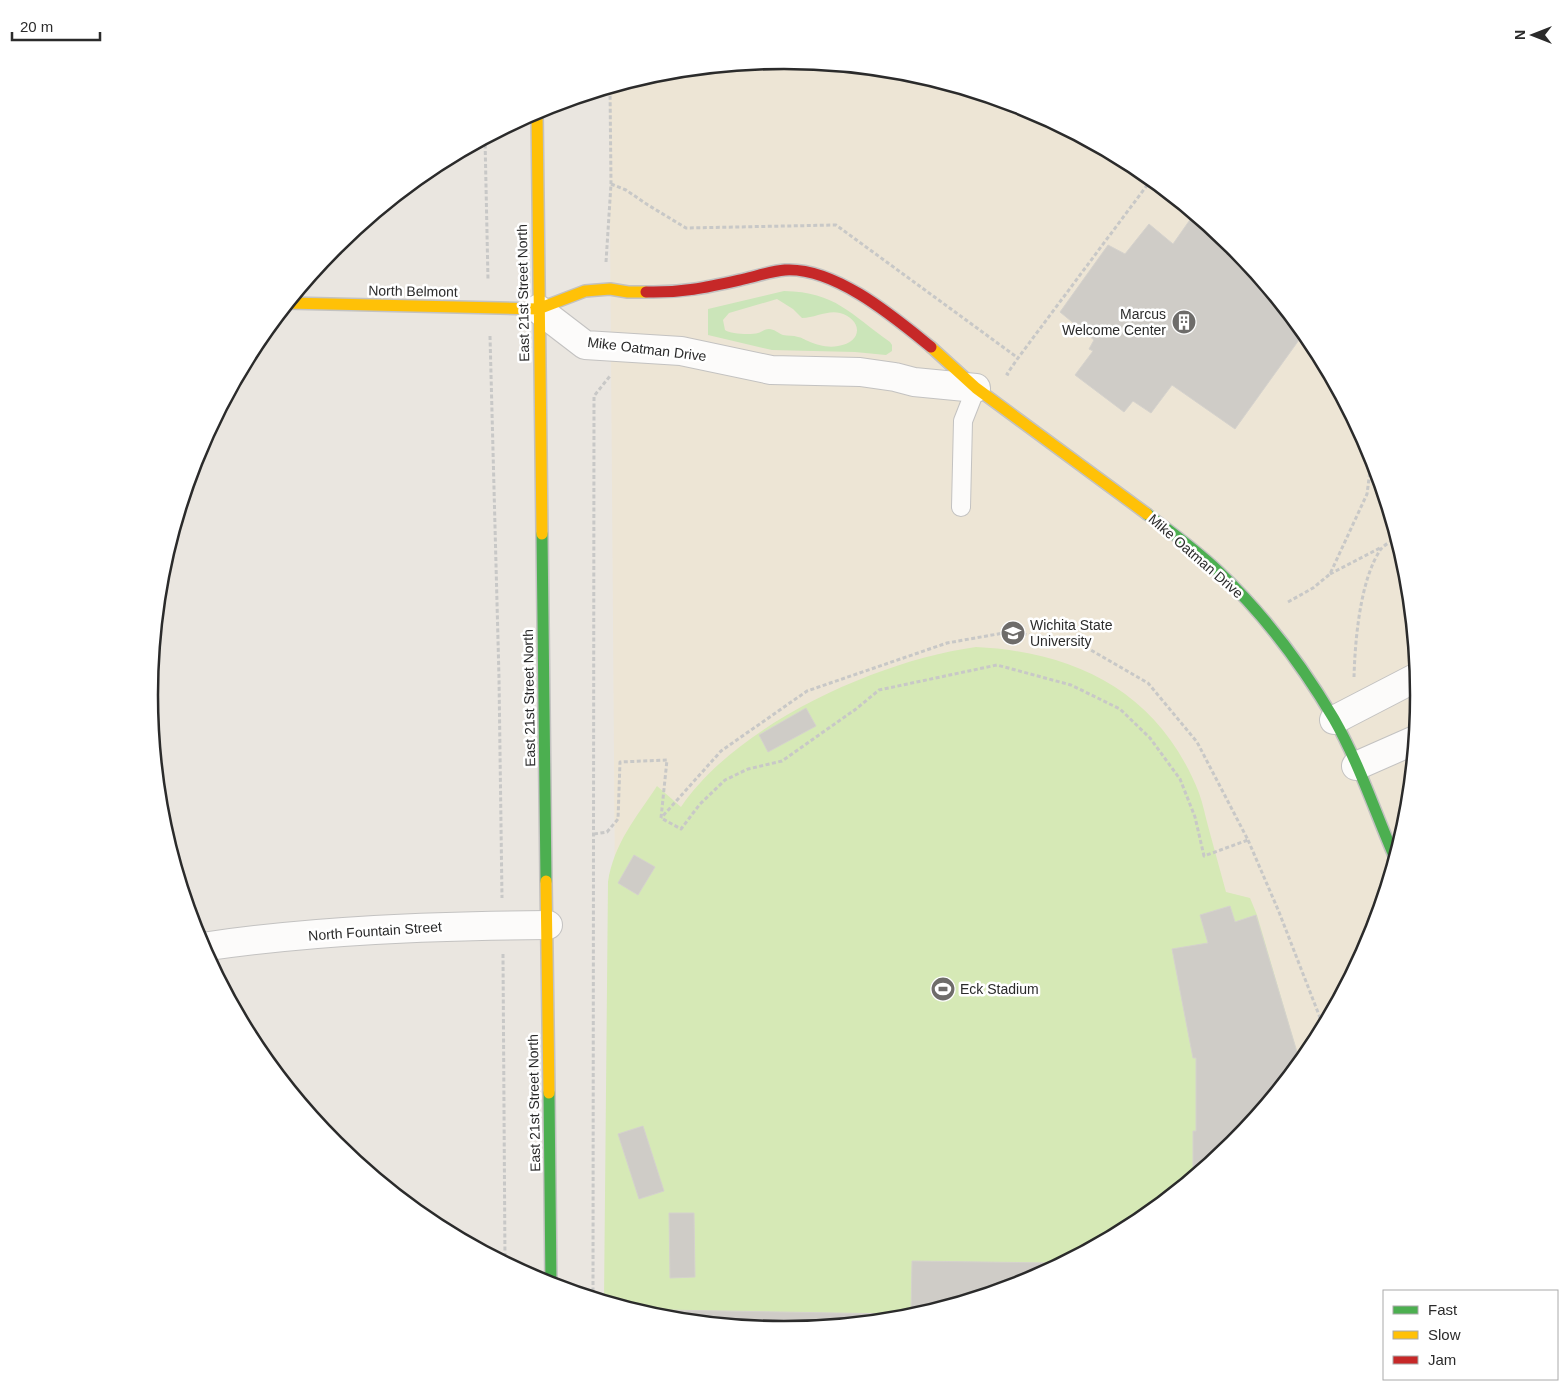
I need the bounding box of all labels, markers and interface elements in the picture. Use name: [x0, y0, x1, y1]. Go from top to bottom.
scale bar: [12, 10, 100, 42]
north arrow: [1508, 10, 1558, 60]
text: 20 m: [20, 18, 53, 35]
text: N: [1512, 30, 1528, 40]
street label: East 21st Street North: [514, 224, 532, 362]
street label: North Belmont: [368, 282, 458, 300]
place label: Marcus Welcome Center: [1062, 306, 1166, 338]
building icon: Marcus Welcome Center: [1171, 309, 1197, 335]
street label: Mike Oatman Drive: [587, 334, 708, 364]
street label: Mike Oatman Drive: [1146, 511, 1247, 601]
place label: Wichita State University: [1030, 617, 1113, 649]
school or university icon: Wichita State University: [1000, 620, 1026, 646]
street label: East 21st Street North: [520, 629, 538, 767]
street label: North Fountain Street: [308, 918, 442, 944]
sports icon: Eck Stadium: [930, 976, 956, 1002]
place label: Eck Stadium: [960, 981, 1039, 997]
street label: East 21st Street North: [525, 1034, 543, 1172]
legend: [1383, 1290, 1558, 1380]
text: Fast: [1428, 1301, 1458, 1318]
text: Slow: [1428, 1326, 1461, 1343]
text: Jam: [1428, 1351, 1456, 1368]

